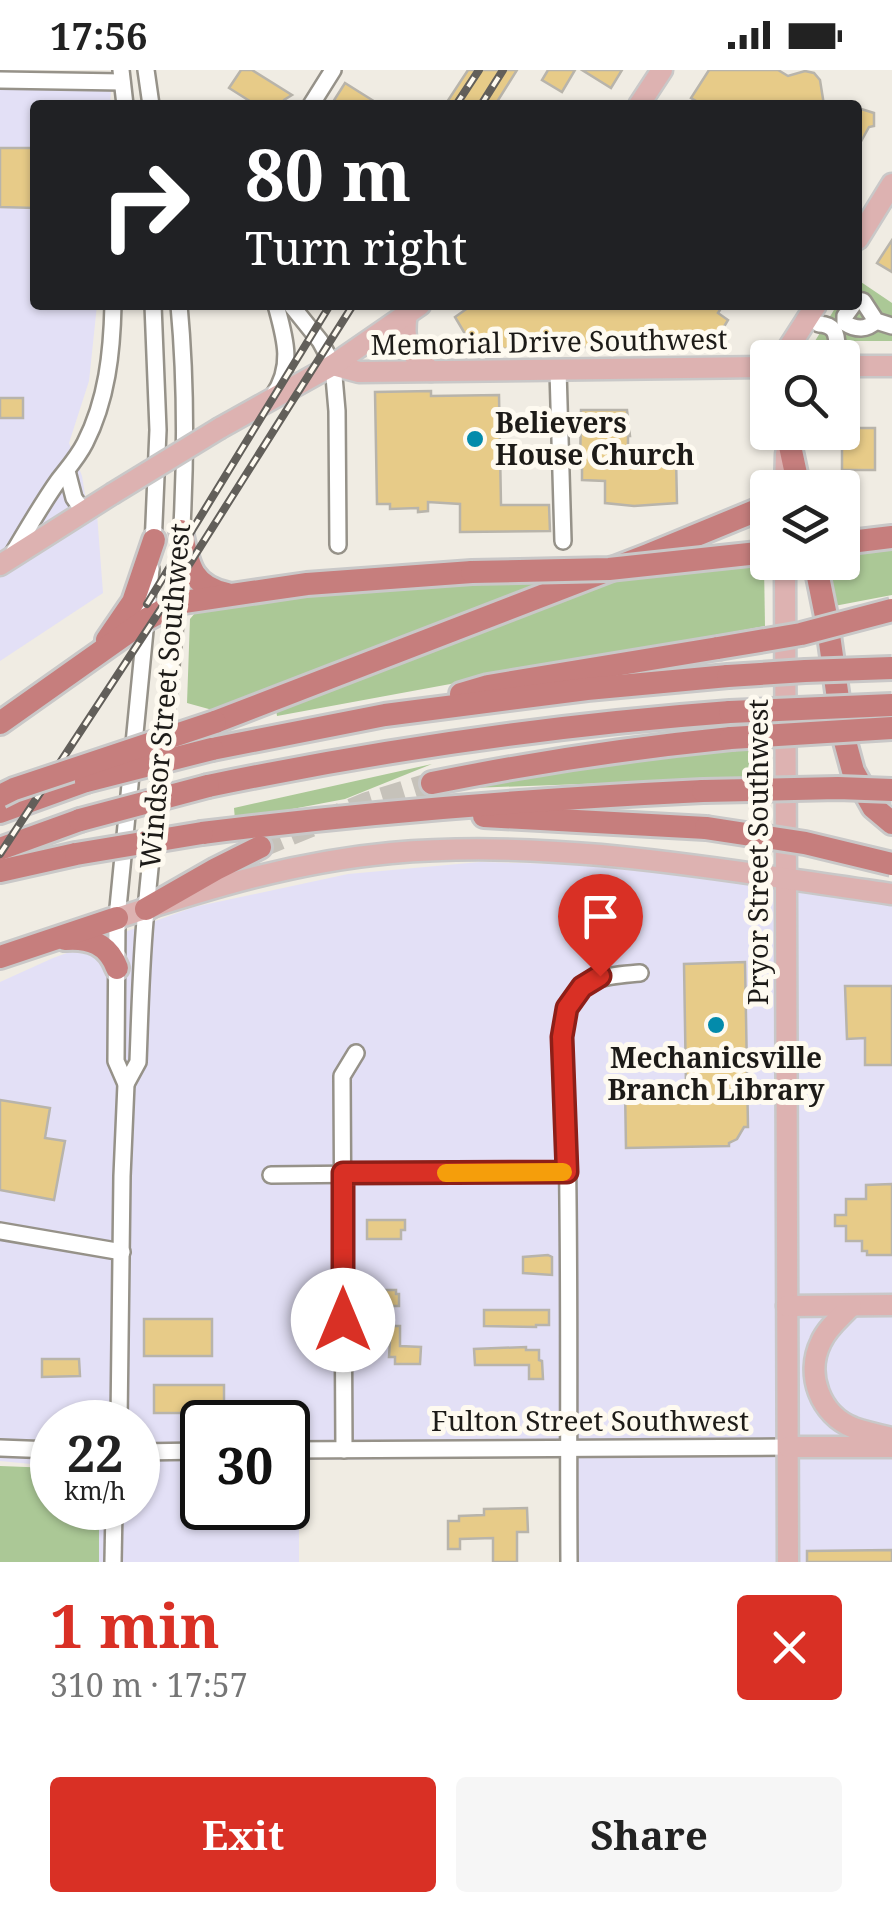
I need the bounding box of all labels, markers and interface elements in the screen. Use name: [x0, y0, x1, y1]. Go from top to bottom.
text: 17:56: [50, 9, 147, 61]
text: 80 m: [245, 126, 411, 222]
icon: right: [80, 140, 210, 270]
text: Turn right: [245, 217, 467, 278]
street label: Memorial Drive Southwest: [370, 319, 728, 363]
map controls: [750, 340, 860, 580]
button: search: [750, 340, 860, 450]
place label: Believers House Church: [495, 403, 695, 473]
marker: Believers House Church: [464, 428, 486, 450]
button: layers: [750, 470, 860, 580]
street label: Windsor Street Southwest: [130, 521, 198, 870]
street label: Pryor Street Southwest: [738, 699, 776, 1005]
pin: [558, 874, 643, 977]
icon: arrive: [573, 889, 628, 944]
marker: Mechanicsville Branch Library: [705, 1014, 727, 1036]
place label: Mechanicsville Branch Library: [607, 1038, 825, 1108]
position arrow: [291, 1268, 395, 1372]
speed limit sign: 30: [180, 1400, 310, 1530]
street label: Fulton Street Southwest: [431, 1401, 749, 1439]
text: 22: [67, 1419, 123, 1487]
text: km/h: [64, 1473, 126, 1507]
text: 1 min: [50, 1584, 220, 1666]
button: close: [737, 1595, 842, 1700]
text: 310 m · 17:57: [50, 1663, 248, 1706]
button: Exit: [50, 1777, 436, 1892]
button: Share: [456, 1777, 842, 1892]

